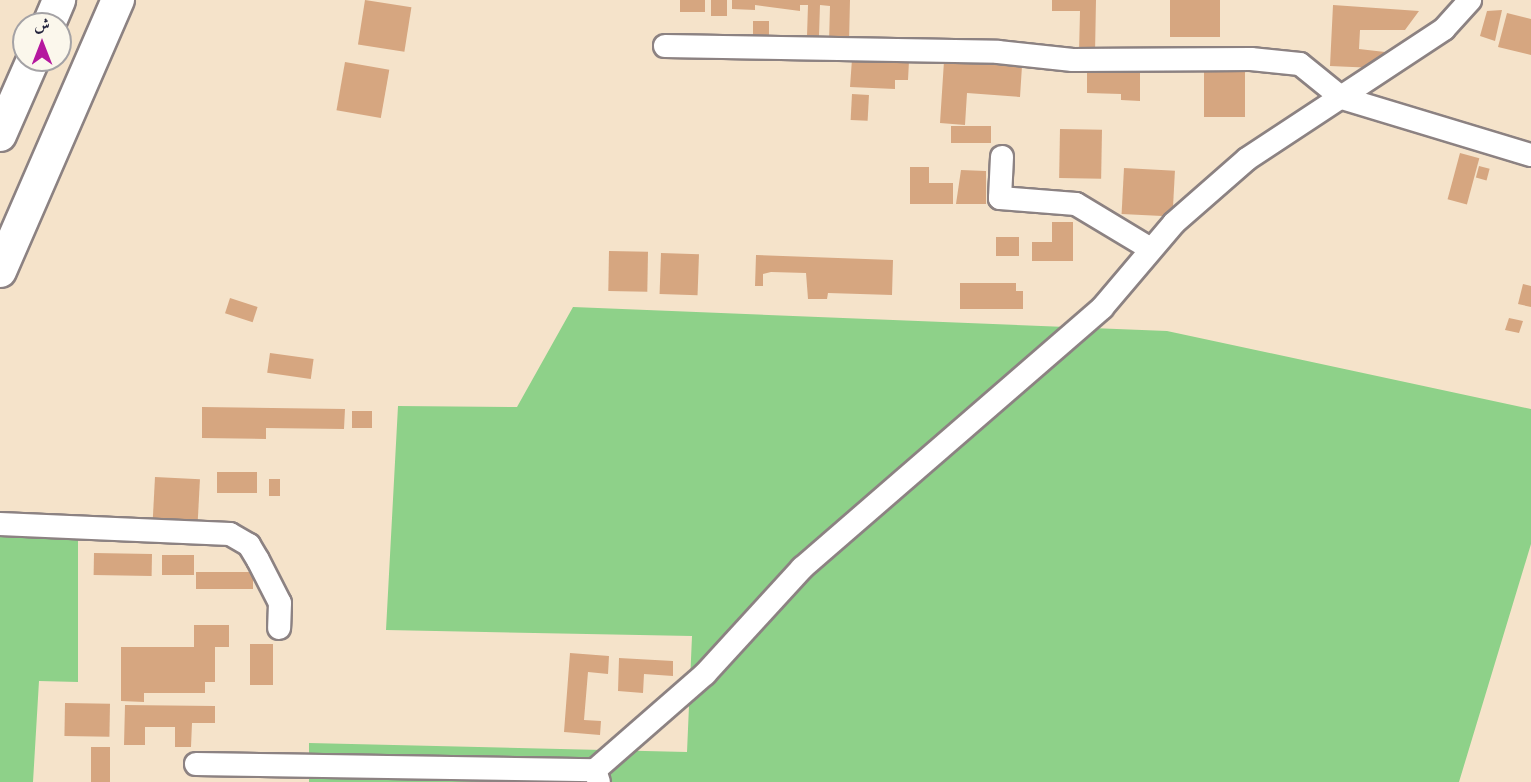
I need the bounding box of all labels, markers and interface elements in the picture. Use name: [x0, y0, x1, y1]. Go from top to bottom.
north arrow: [12, 12, 72, 72]
text: ش: [34, 18, 50, 34]

